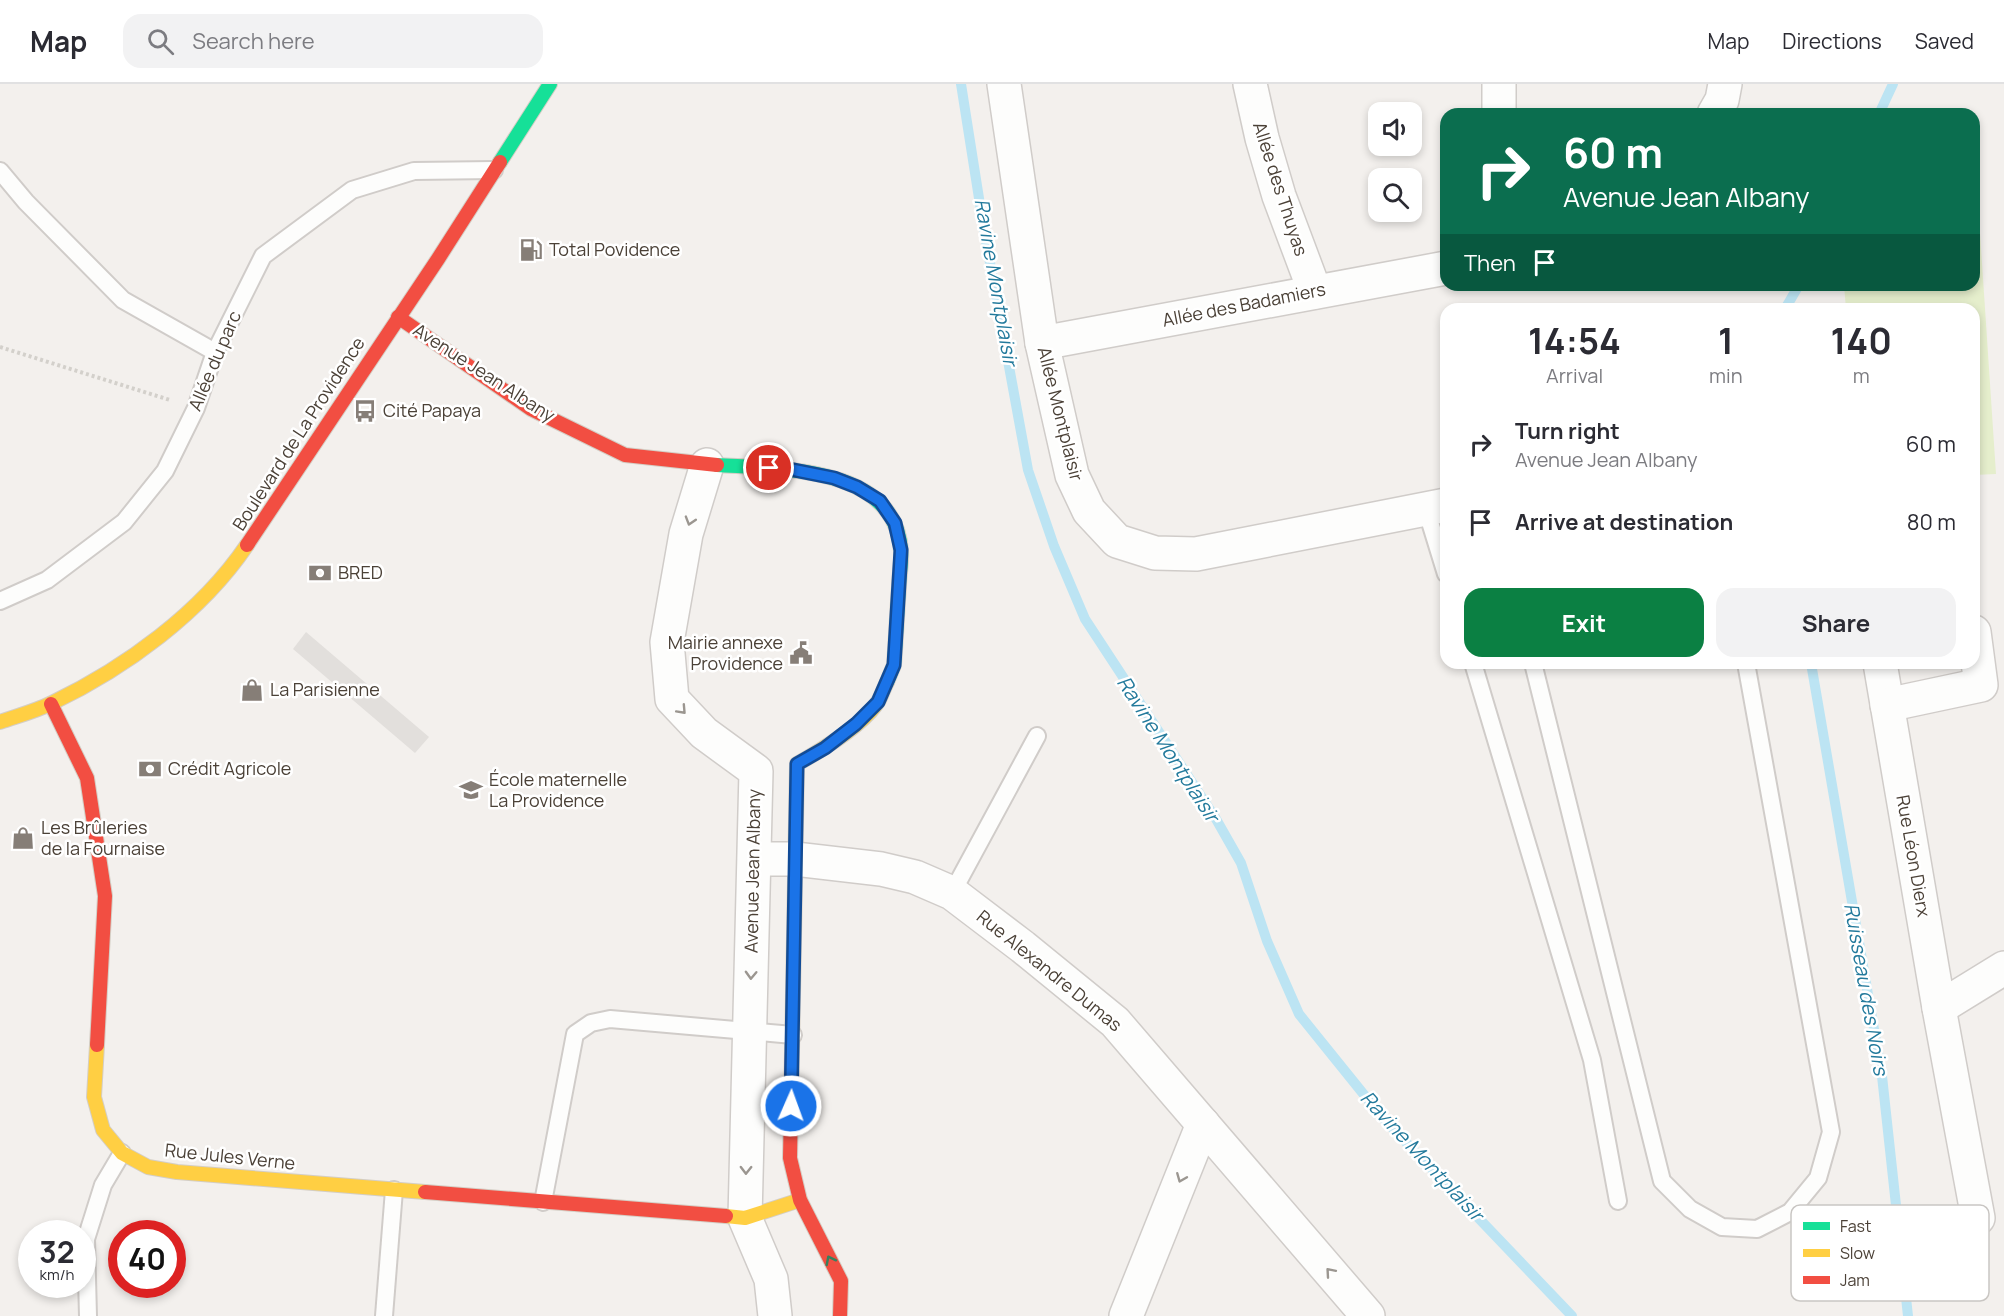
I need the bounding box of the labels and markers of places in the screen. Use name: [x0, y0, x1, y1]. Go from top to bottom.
fuel station icon: Total Povidence: [518, 237, 544, 263]
place label: Total Povidence: [549, 237, 680, 261]
bus stop icon: Cité Papaya: [352, 398, 378, 424]
place label: Cité Papaya: [383, 398, 481, 422]
pin: [743, 442, 794, 493]
bank icon: BRED: [307, 560, 333, 586]
place label: BRED: [338, 560, 383, 584]
place label: Mairie annexe Providence: [668, 630, 783, 675]
public building icon: Mairie annexe Providence: [788, 640, 814, 666]
shop icon: La Parisienne: [239, 677, 265, 703]
place label: La Parisienne: [270, 677, 380, 701]
bank icon: Crédit Agricole: [137, 756, 163, 782]
place label: Crédit Agricole: [168, 756, 291, 780]
place label: École maternelle La Providence: [489, 767, 627, 812]
school or university icon: École maternelle La Providence: [458, 777, 484, 803]
place label: Les Brûleries de la Fournaise: [41, 815, 165, 860]
shop icon: Les Brûleries de la Fournaise: [10, 825, 36, 851]

